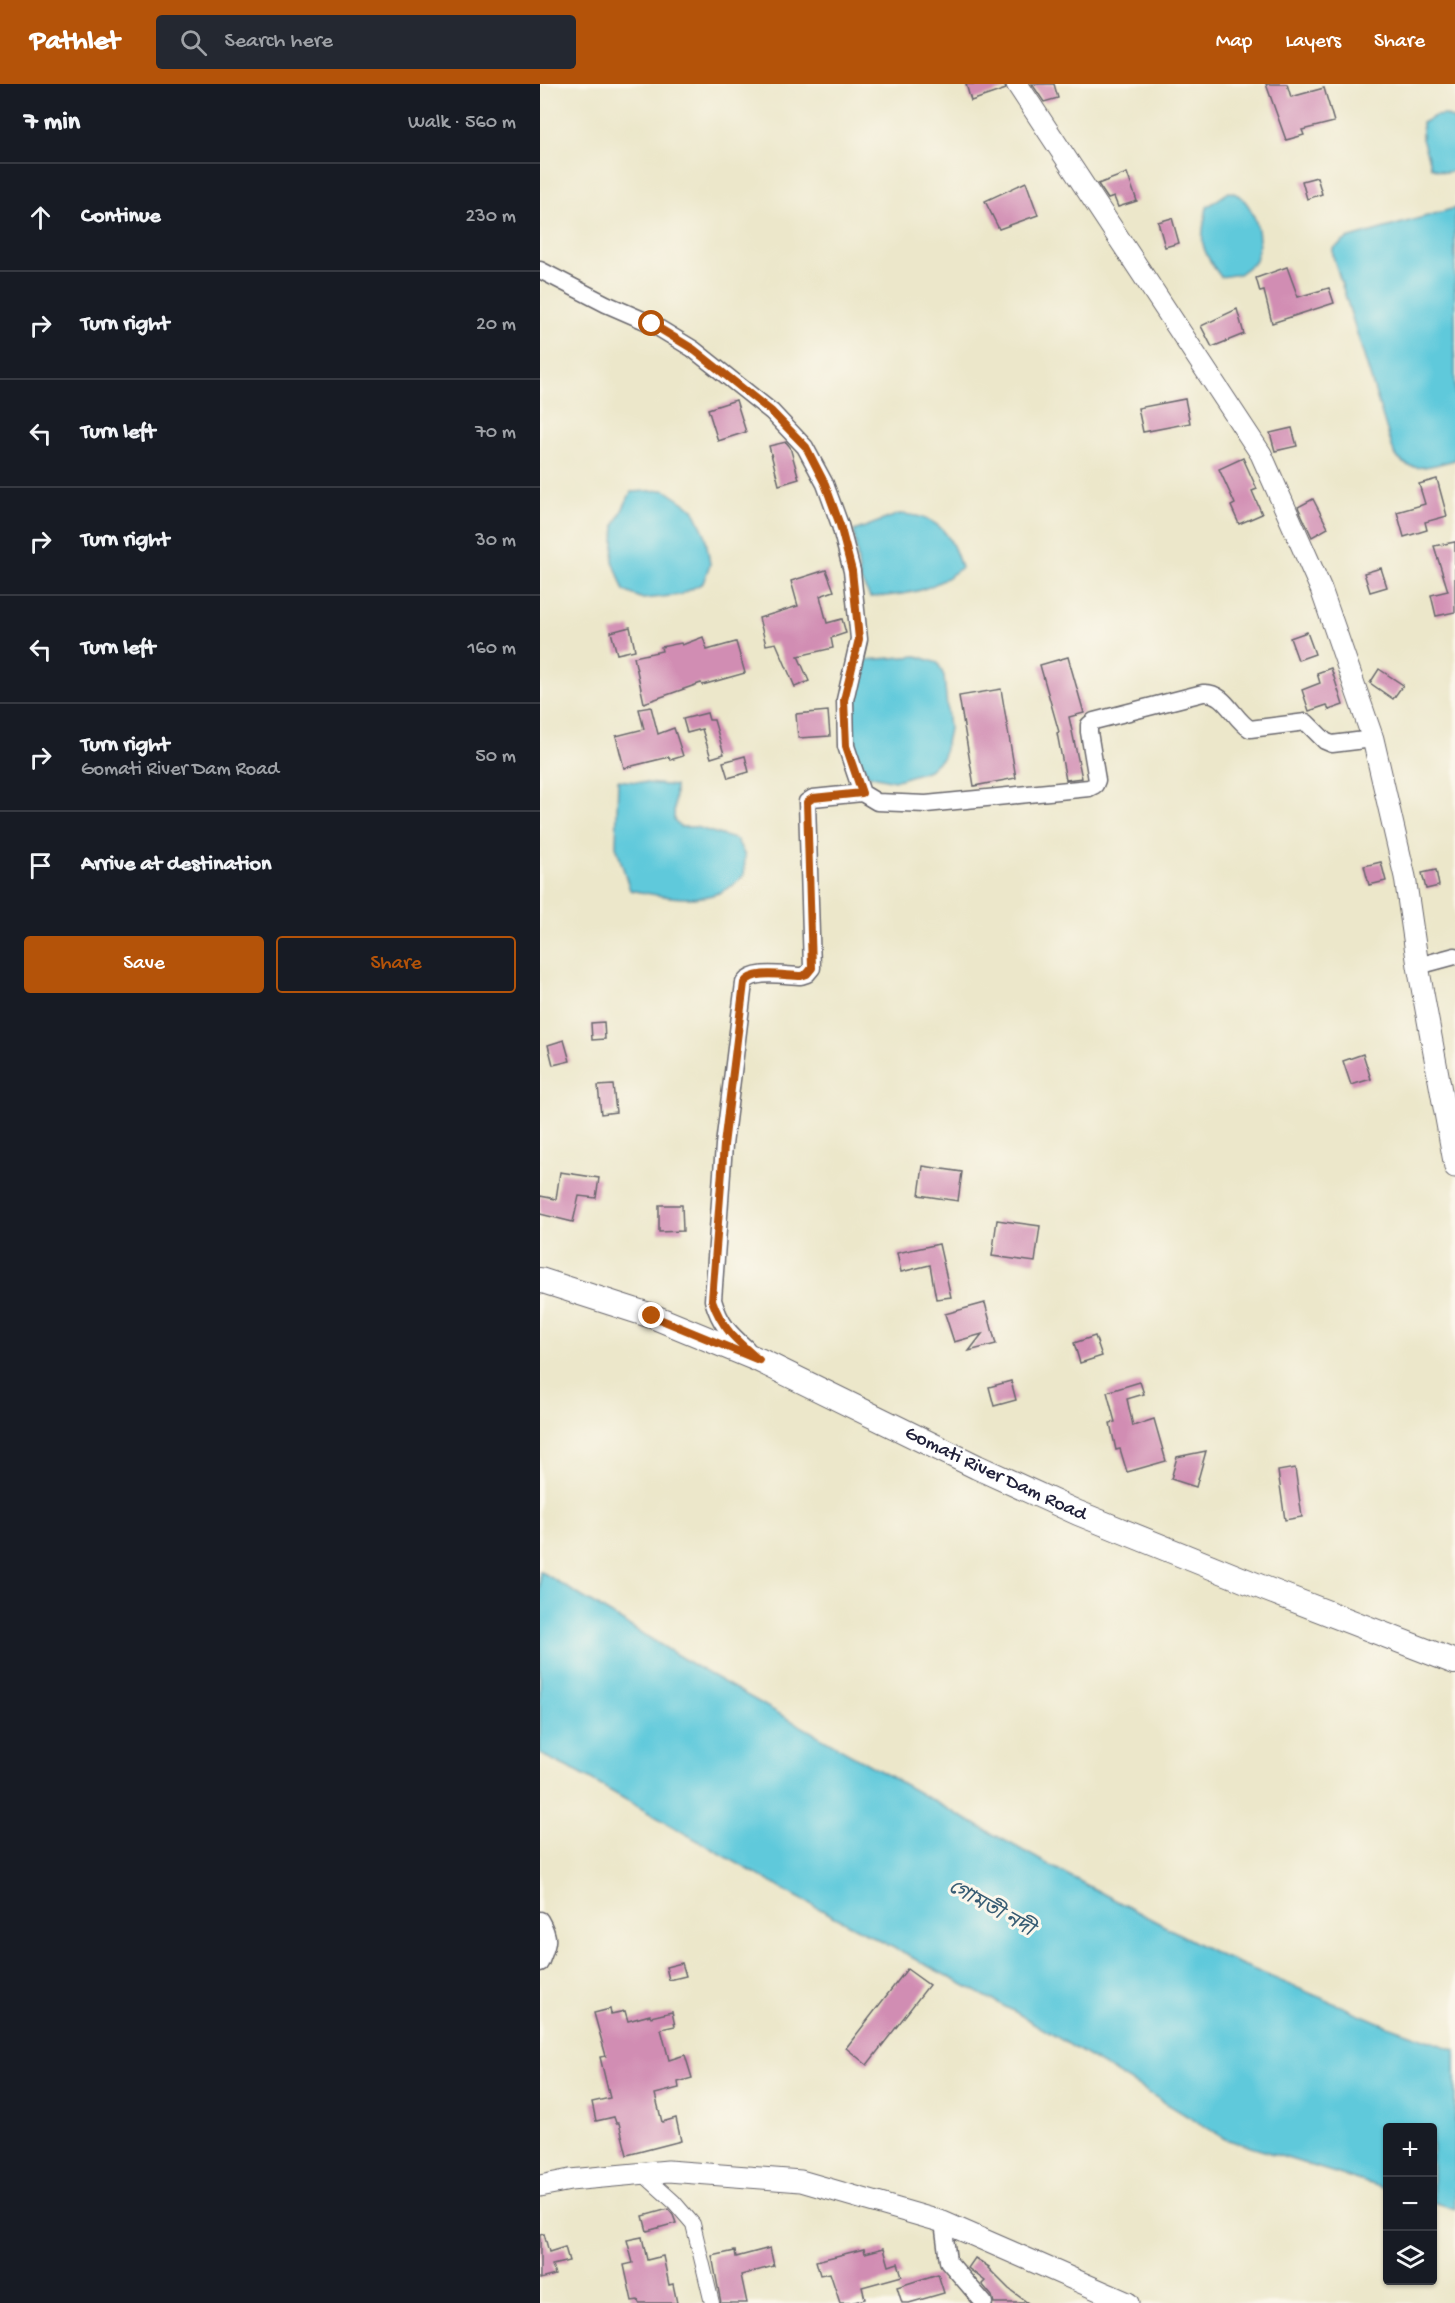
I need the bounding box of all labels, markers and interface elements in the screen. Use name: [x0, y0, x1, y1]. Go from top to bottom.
search box: [156, 15, 576, 69]
text: Pathlet: [30, 26, 120, 59]
icon: search: [177, 26, 210, 59]
text: Search here: [225, 29, 333, 55]
text: Map: [1216, 30, 1252, 55]
text: Layers: [1285, 30, 1341, 55]
text: Share: [1374, 30, 1425, 55]
text: 7 min: [24, 108, 80, 139]
text: Walk · 560 m: [408, 112, 516, 135]
icon: ahead: [24, 201, 57, 234]
text: Continue: [81, 204, 161, 230]
text: 230 m: [466, 206, 516, 229]
icon: right: [24, 309, 57, 342]
route start: [638, 310, 664, 336]
text: Turn right: [81, 312, 169, 338]
text: 20 m: [476, 314, 516, 337]
icon: left: [24, 417, 57, 450]
text: Turn left: [81, 420, 155, 446]
text: 70 m: [475, 422, 516, 445]
icon: right: [24, 525, 57, 558]
text: Turn right: [81, 528, 169, 554]
text: 30 m: [475, 530, 516, 553]
icon: left: [24, 633, 57, 666]
text: Turn left: [81, 636, 155, 662]
text: 160 m: [467, 638, 516, 661]
text: Turn right: [81, 733, 169, 759]
icon: right: [24, 741, 57, 774]
text: 50 m: [475, 746, 516, 769]
text: Gomati River Dam Road: [81, 759, 279, 782]
icon: arrive: [24, 849, 57, 882]
text: Arrive at destination: [81, 852, 271, 878]
button: Save: [24, 936, 264, 993]
button: Share: [276, 936, 516, 993]
route end: [638, 1302, 664, 1328]
street label: Gomati River Dam Road: [901, 1422, 1092, 1527]
water label: গোমতী নদী: [943, 1873, 1043, 1946]
map controls: [1383, 2123, 1437, 2285]
button: +: [1383, 2123, 1437, 2177]
button: −: [1383, 2177, 1437, 2231]
button: layers: [1383, 2231, 1437, 2285]

